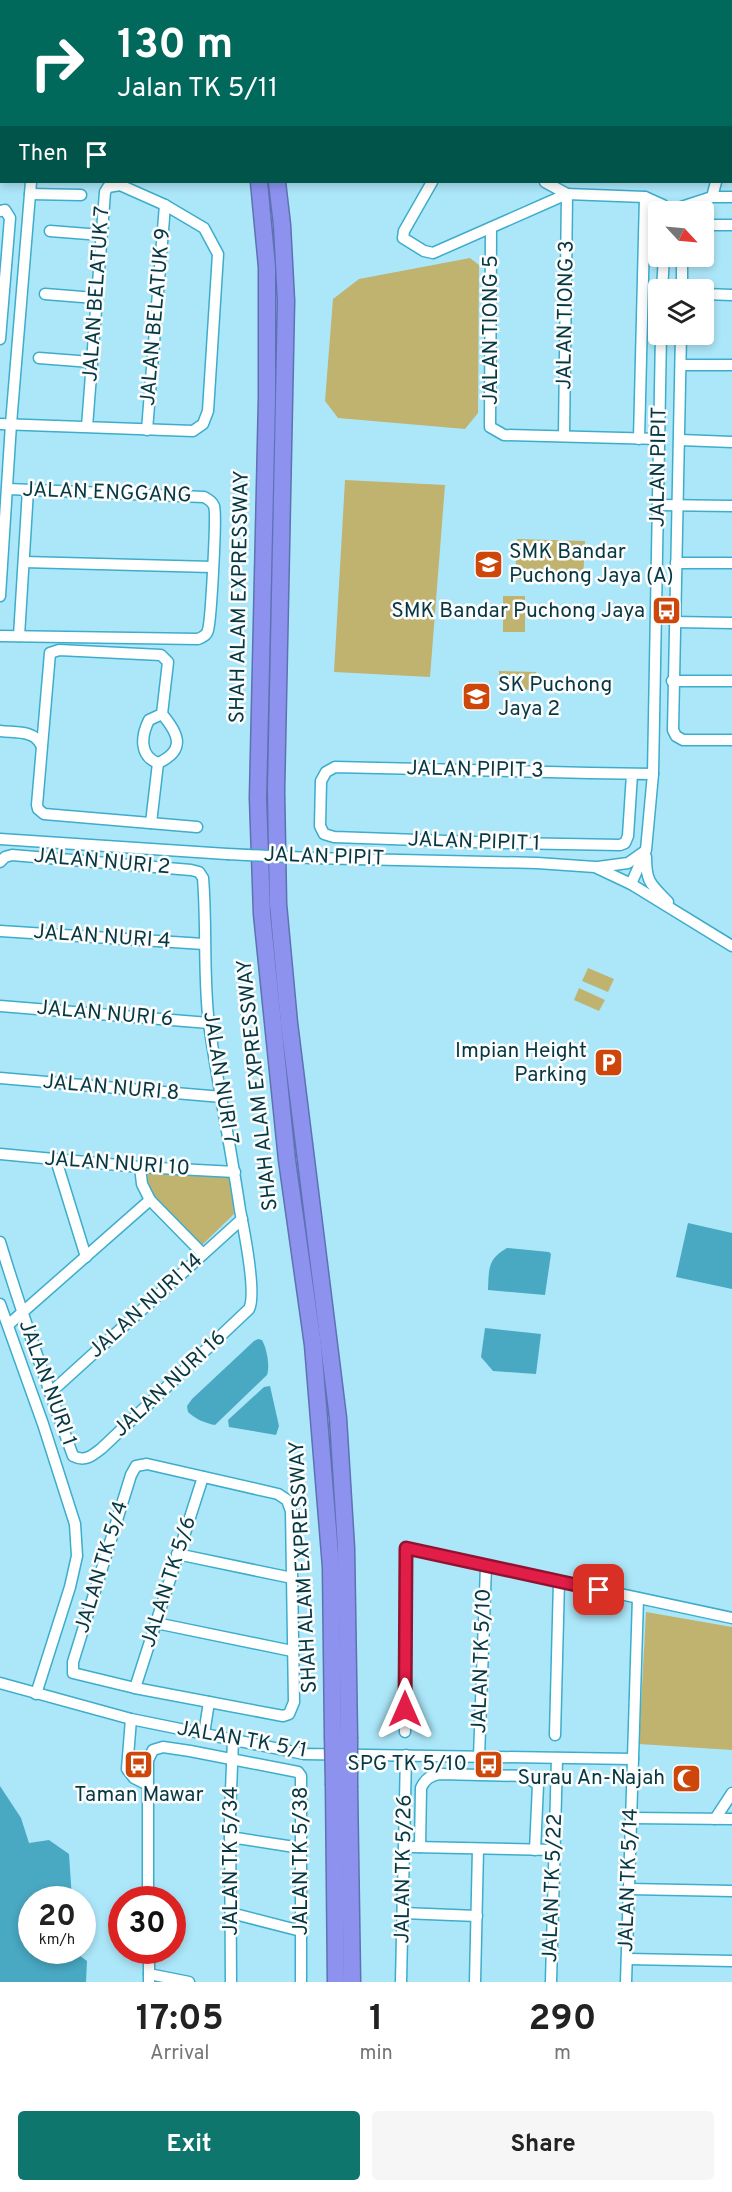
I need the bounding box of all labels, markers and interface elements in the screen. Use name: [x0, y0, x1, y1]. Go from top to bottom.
text: 130 m: [117, 20, 233, 73]
icon: right: [18, 24, 96, 102]
text: Jalan TK 5/11: [117, 72, 278, 106]
icon: arrive: [80, 138, 113, 171]
text: Then: [18, 141, 68, 168]
north arrow: [648, 201, 714, 267]
map controls: [648, 201, 714, 345]
street label: JALAN BELATUK 7: [77, 205, 117, 383]
street label: JALAN BELATUK 9: [135, 227, 177, 407]
street label: JALAN TIONG 3: [551, 240, 581, 390]
street label: JALAN TIONG 5: [478, 255, 505, 405]
button: layers: [648, 279, 714, 345]
street label: JALAN PIPIT: [644, 406, 674, 528]
street label: SHAH ALAM EXPRESSWAY: [224, 470, 256, 724]
street label: JALAN ENGGANG: [22, 477, 192, 509]
place label: SMK Bandar Puchong Jaya (A): [509, 539, 674, 590]
school or university icon: SMK Bandar Puchong Jaya (A): [472, 548, 504, 580]
bus stop icon: SMK Bandar Puchong Jaya: [650, 595, 682, 627]
place label: SMK Bandar Puchong Jaya: [391, 598, 645, 625]
place label: SK Puchong Jaya 2: [498, 672, 612, 723]
school or university icon: SK Puchong Jaya 2: [461, 681, 493, 713]
street label: JALAN PIPIT 3: [406, 755, 544, 785]
street label: JALAN PIPIT 1: [407, 826, 541, 858]
street label: JALAN PIPIT: [263, 841, 385, 873]
street label: JALAN NURI 2: [32, 843, 172, 881]
street label: JALAN NURI 4: [32, 919, 172, 955]
street label: SHAH ALAM EXPRESSWAY: [231, 958, 285, 1212]
street label: JALAN NURI 6: [36, 995, 174, 1033]
street label: JALAN NURI 7: [196, 1009, 244, 1147]
place label: Impian Height Parking: [455, 1038, 587, 1089]
parking icon: Impian Height Parking: [592, 1047, 624, 1079]
street label: JALAN NURI 8: [41, 1069, 181, 1107]
street label: JALAN NURI 10: [43, 1145, 191, 1183]
street label: JALAN NURI 14: [83, 1247, 209, 1365]
street label: JALAN NURI 1: [12, 1316, 82, 1450]
street label: JALAN NURI 16: [108, 1325, 232, 1443]
street label: SHAH ALAM EXPRESSWAY: [284, 1440, 324, 1694]
street label: JALAN TK 5/4: [69, 1498, 135, 1636]
street label: JALAN TK 5/6: [135, 1513, 203, 1651]
pin: [573, 1564, 624, 1615]
icon: arrive: [582, 1573, 615, 1606]
street label: JALAN TK 5/10: [466, 1588, 498, 1734]
position arrow: [373, 1677, 437, 1741]
street label: JALAN TK 5/1: [175, 1715, 309, 1765]
bus stop icon: Taman Mawar: [123, 1748, 155, 1780]
bus stop icon: SPG TK 5/10: [472, 1748, 504, 1780]
place label: SPG TK 5/10: [347, 1751, 467, 1778]
mosque icon: Surau An-Najah: [670, 1762, 702, 1794]
place label: Surau An-Najah: [517, 1765, 665, 1792]
place label: Taman Mawar: [74, 1782, 204, 1809]
street label: JALAN TK 5/34: [218, 1786, 245, 1936]
street label: JALAN TK 5/38: [288, 1786, 315, 1936]
street label: JALAN TK 5/26: [389, 1794, 419, 1944]
street label: JALAN TK 5/14: [613, 1807, 645, 1953]
street label: JALAN TK 5/22: [537, 1813, 569, 1963]
speed limit sign: 30: [108, 1886, 186, 1964]
text: 20: [38, 1899, 76, 1936]
text: km/h: [39, 1931, 75, 1950]
text: 17:05: [136, 1997, 224, 2043]
text: 1: [369, 1997, 383, 2043]
text: 290: [528, 1997, 596, 2043]
text: Arrival: [150, 2041, 210, 2067]
text: min: [359, 2041, 393, 2067]
text: m: [554, 2041, 571, 2067]
button: Exit: [18, 2111, 360, 2180]
button: Share: [372, 2111, 714, 2180]

